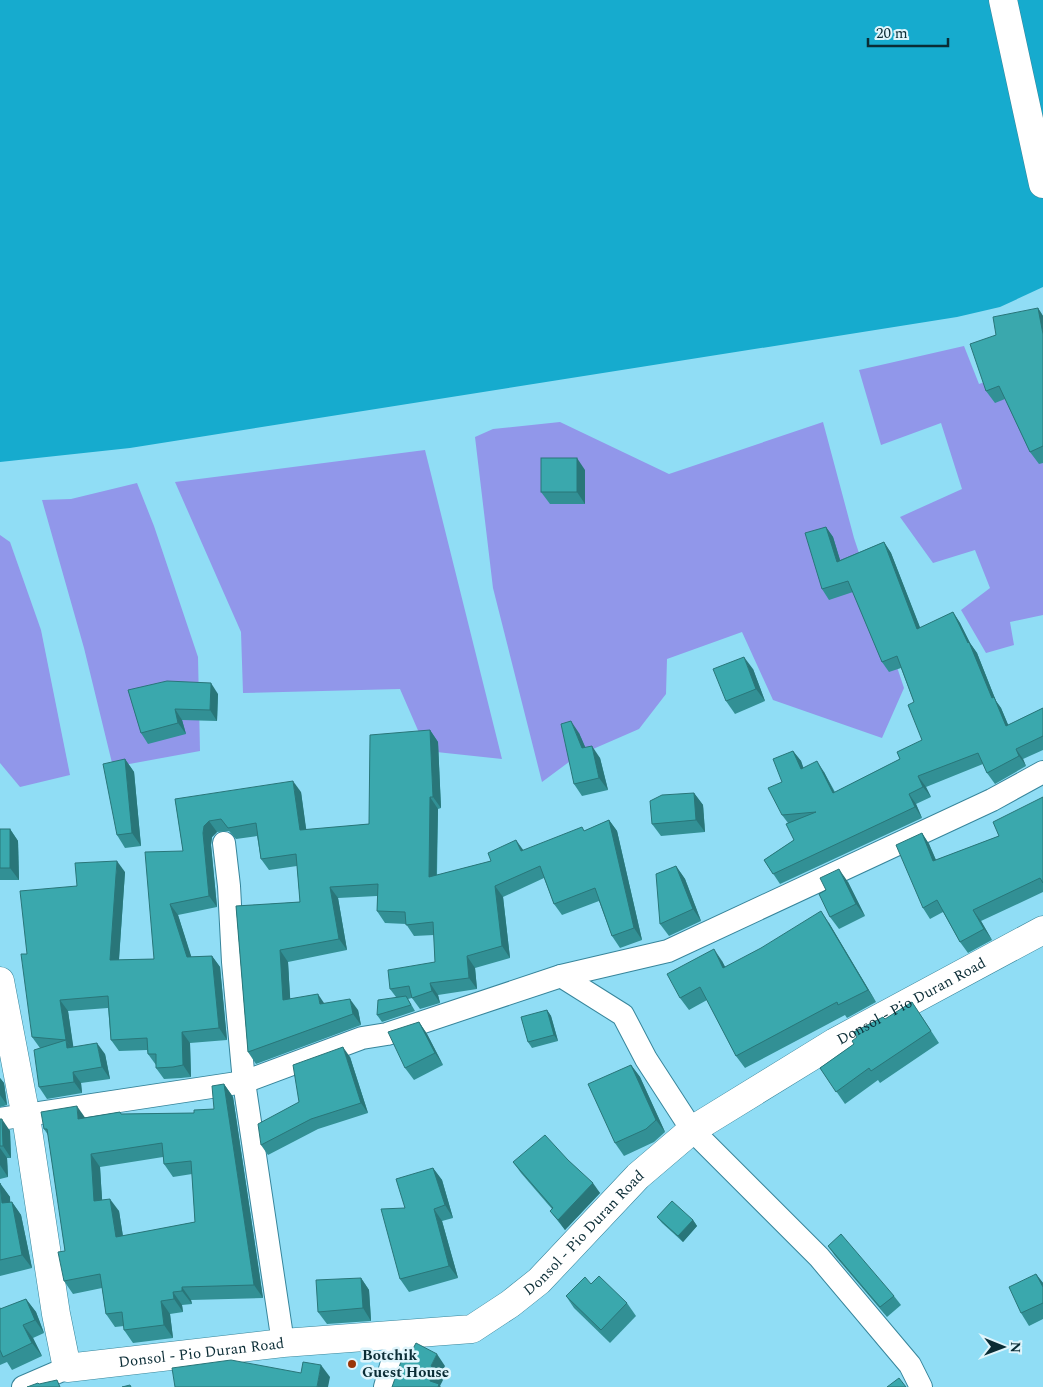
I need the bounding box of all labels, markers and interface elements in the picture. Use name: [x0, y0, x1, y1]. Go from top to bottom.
scale bar: [868, 15, 948, 47]
text: 20 m: [876, 22, 908, 45]
street label: Donsol - Pio Duran Road: [833, 952, 990, 1051]
street label: Donsol - Pio Duran Road: [518, 1165, 649, 1301]
north arrow: [978, 1322, 1028, 1372]
street label: Donsol - Pio Duran Road: [117, 1332, 285, 1374]
text: N: [1005, 1341, 1026, 1353]
place label: Botchik Guest House: [362, 1344, 449, 1384]
marker: Botchik Guest House: [346, 1358, 358, 1370]

